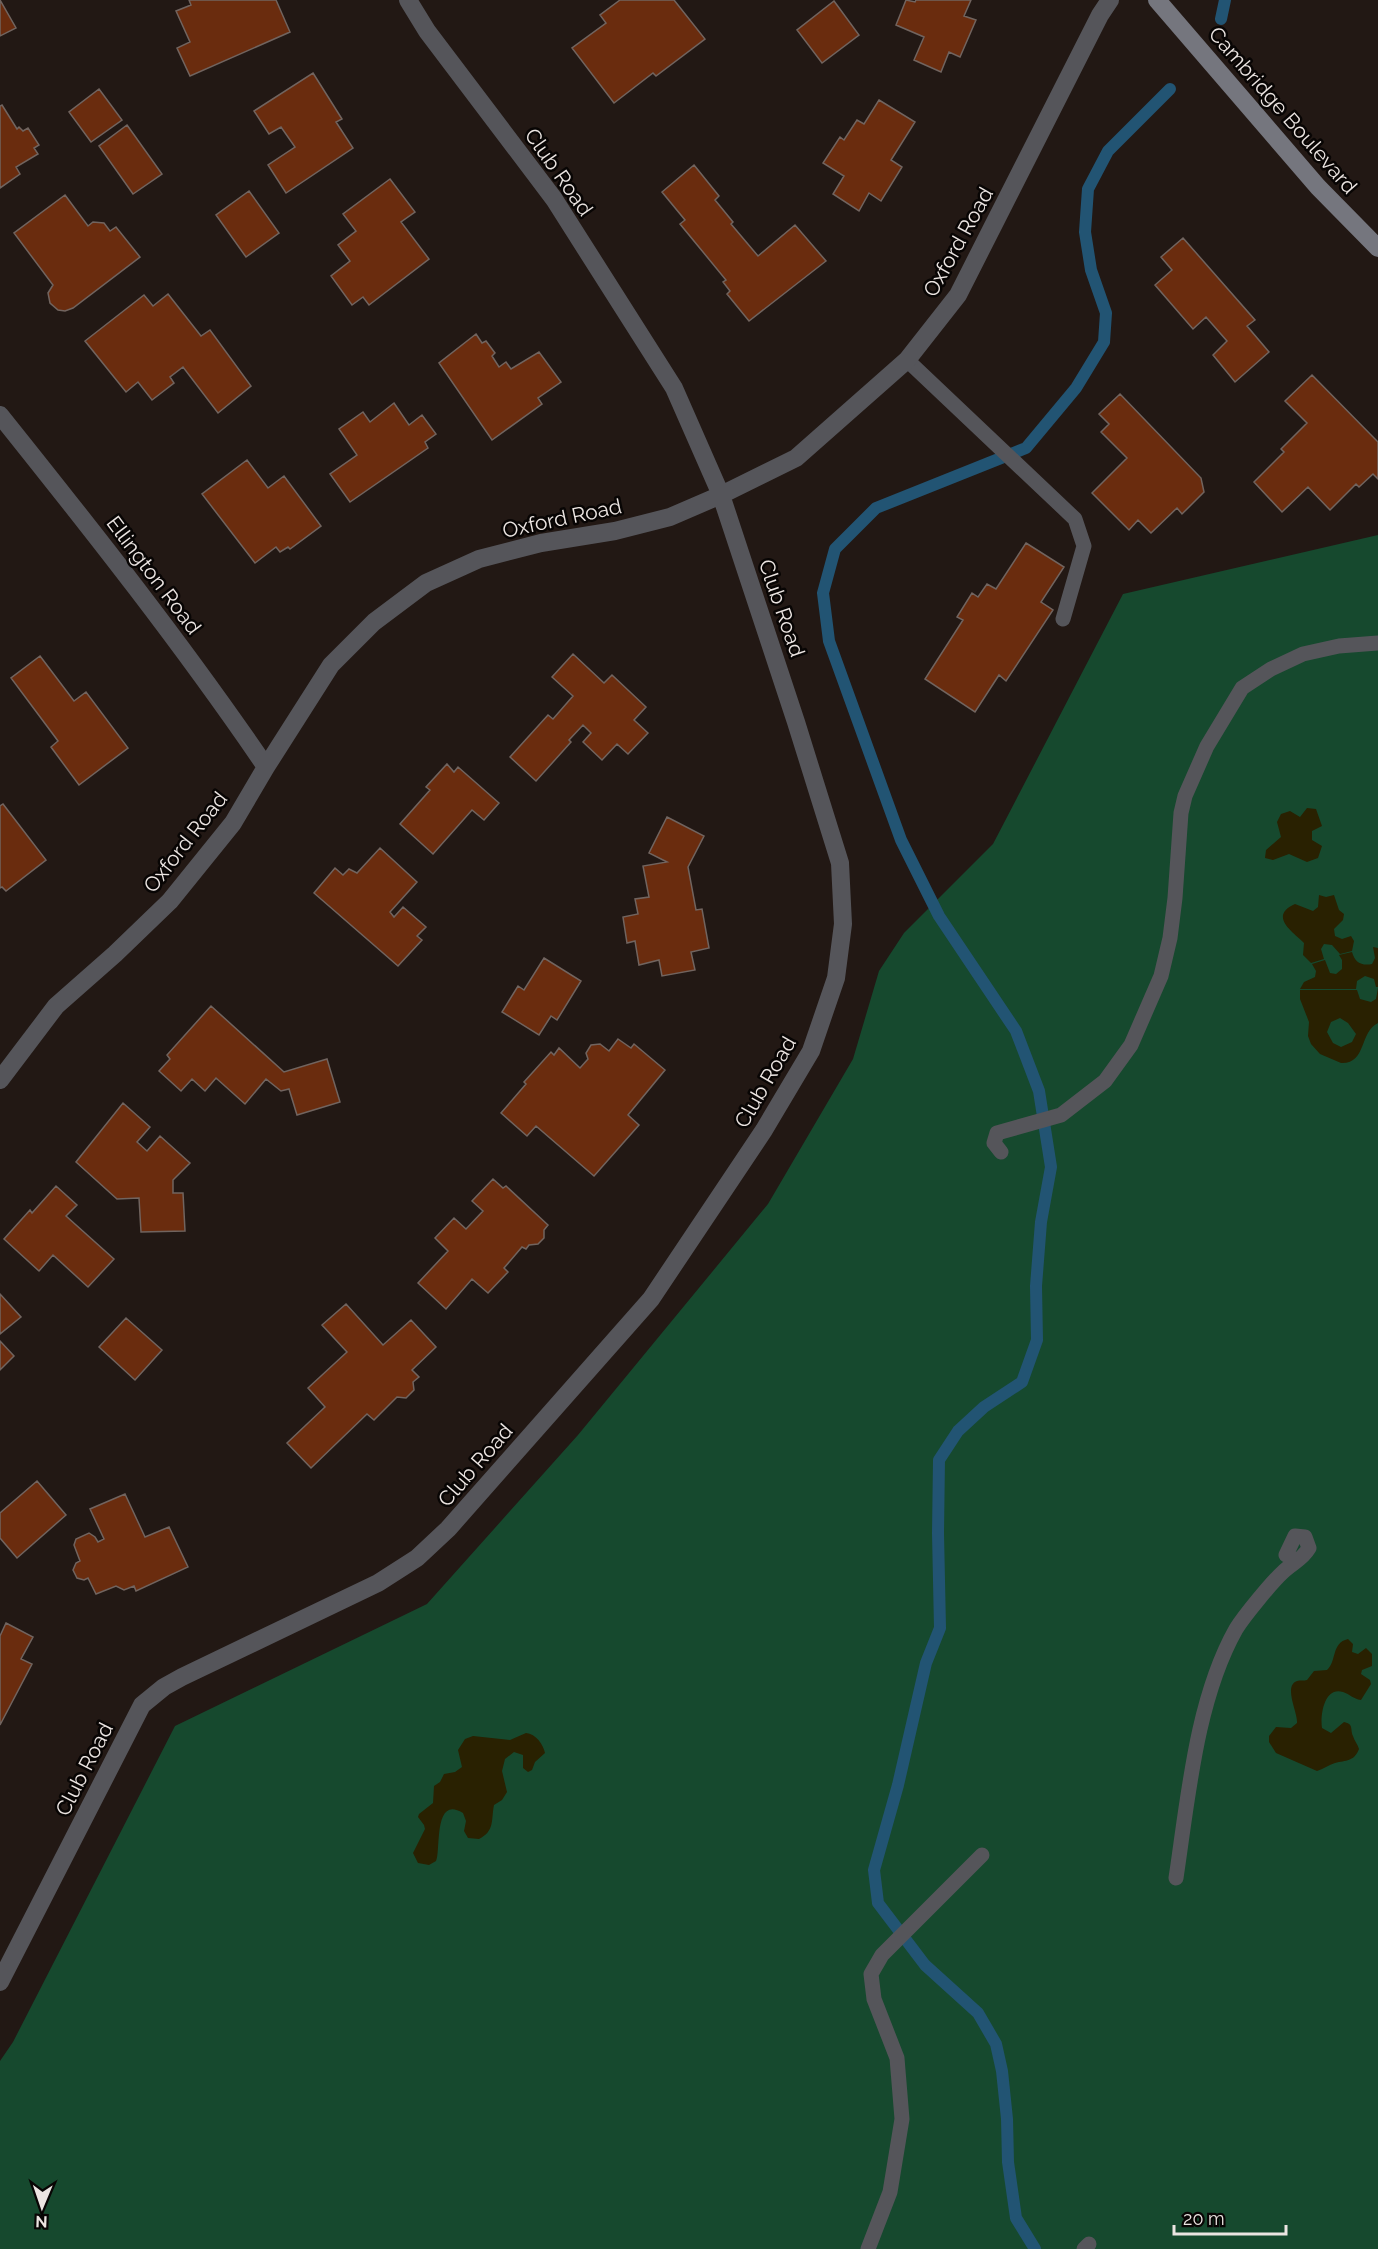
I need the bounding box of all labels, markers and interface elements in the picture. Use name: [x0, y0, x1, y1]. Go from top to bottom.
street label: Cambridge Boulevard: [1204, 21, 1362, 199]
street label: Club Road: [520, 123, 598, 221]
street label: Oxford Road: [918, 183, 998, 301]
street label: Oxford Road: [500, 493, 624, 543]
street label: Ellington Road: [101, 511, 207, 639]
street label: Club Road: [754, 556, 810, 660]
street label: Oxford Road: [138, 787, 232, 897]
street label: Club Road: [729, 1032, 801, 1132]
street label: Club Road: [432, 1419, 518, 1511]
street label: Club Road: [50, 1718, 118, 1820]
north arrow: [12, 2177, 72, 2237]
scale bar: [1174, 2198, 1286, 2236]
text: 20 m: [1183, 2208, 1225, 2229]
text: N: [35, 2212, 48, 2231]

